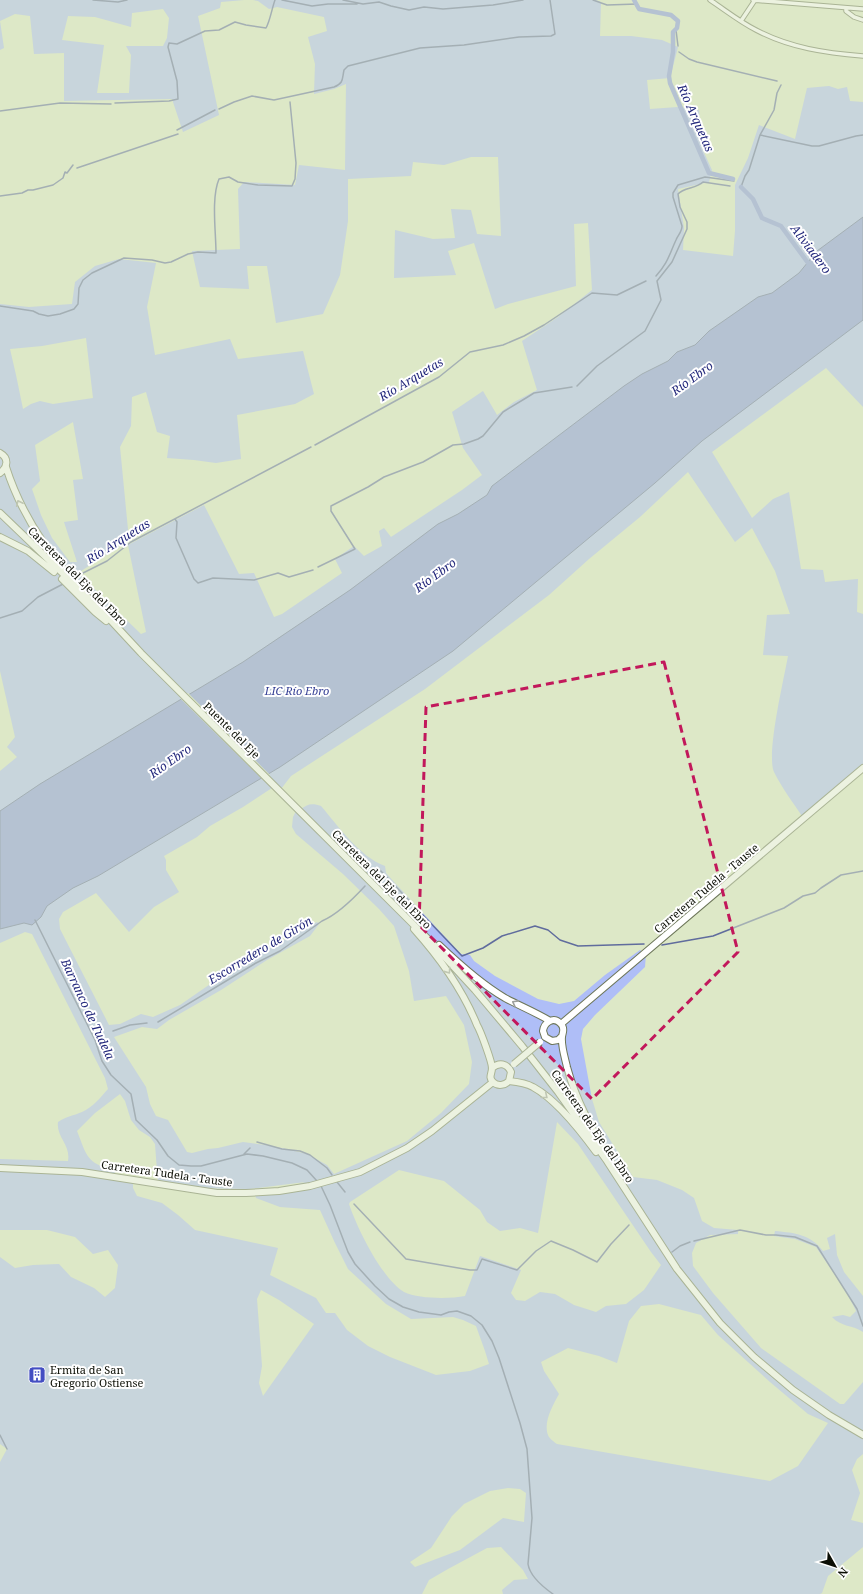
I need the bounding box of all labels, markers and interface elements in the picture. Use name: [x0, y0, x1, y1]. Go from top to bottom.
water label: Río Arquetas: [673, 81, 719, 155]
water label: Aliviadero: [786, 220, 835, 277]
water label: Río Arquetas: [375, 353, 447, 405]
water label: Río Ebro: [667, 357, 717, 400]
one-way arrow: [16, 499, 24, 506]
water label: Río Arquetas: [82, 514, 153, 568]
street label: Carretera del Eje del Ebro: [25, 523, 131, 629]
water label: Río Ebro: [410, 554, 460, 597]
park label: LIC Río Ebro: [264, 683, 329, 698]
street label: Puente del Eje: [200, 698, 264, 762]
water label: Río Ebro: [145, 740, 195, 782]
street label: Carretera del Eje del Ebro: [329, 826, 435, 932]
street label: Carretera Tudela - Tauste: [650, 840, 762, 936]
water label: Escorredero de Girón: [204, 912, 315, 988]
water label: Barranco de Tudela: [57, 955, 119, 1062]
one-way arrow: [443, 967, 450, 974]
one-way arrow: [512, 1000, 519, 1008]
street label: Carretera del Eje del Ebro: [548, 1066, 638, 1186]
one-way arrow: [540, 1091, 547, 1098]
street label: Carretera Tudela - Tauste: [100, 1156, 234, 1190]
place label: Ermita de San Gregorio Ostiense: [50, 1362, 144, 1390]
building icon: Ermita de San Gregorio Ostiense: [27, 1365, 47, 1385]
north arrow: [815, 1546, 855, 1586]
text: N: [834, 1565, 852, 1581]

